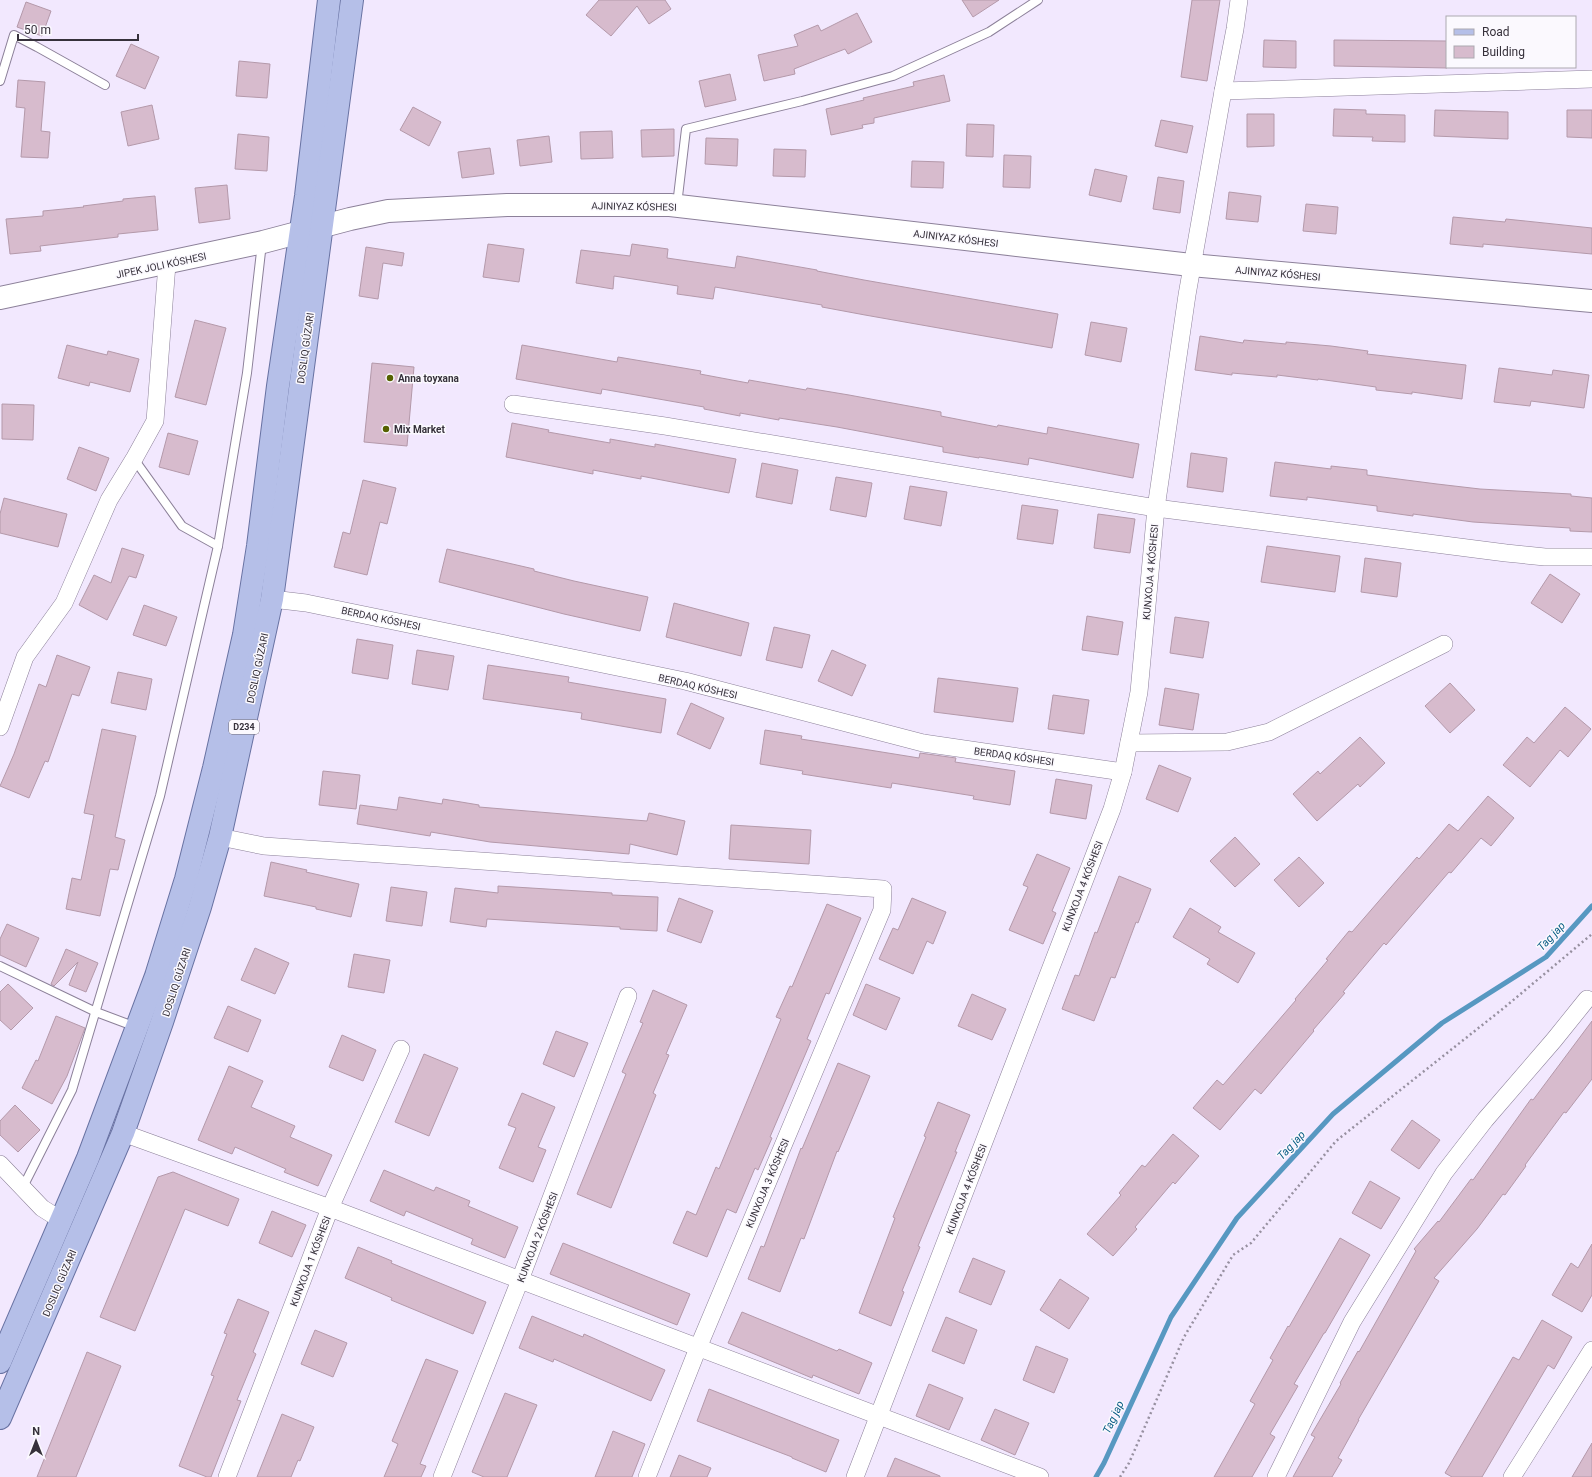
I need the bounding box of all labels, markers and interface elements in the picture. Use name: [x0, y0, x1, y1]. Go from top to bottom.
scale bar: [18, 16, 138, 42]
legend: [1446, 16, 1576, 68]
text: 50 m: [24, 23, 51, 37]
text: Road: [1482, 25, 1510, 39]
text: Building: [1482, 45, 1525, 59]
street label: AJINIYAZ KÓSHESI: [591, 199, 677, 213]
street label: AJINIYAZ KÓSHESI: [913, 227, 999, 249]
street label: JIPEK JOLI KÓSHESI: [115, 250, 207, 280]
street label: AJINIYAZ KÓSHESI: [1235, 263, 1321, 283]
street label: DOSLIQ GÚZARI: [294, 312, 316, 384]
marker: Anna toyxana: [385, 373, 395, 383]
place label: Anna toyxana: [398, 373, 460, 384]
marker: Mix Market: [381, 424, 391, 434]
place label: Mix Market: [394, 424, 445, 435]
street label: KUNXOJA 4 KÓSHESI: [1140, 524, 1160, 620]
street label: BERDAQ KÓSHESI: [340, 604, 422, 632]
street label: DOSLIQ GÚZARI: [244, 632, 270, 704]
street label: BERDAQ KÓSHESI: [657, 671, 739, 701]
road number: D234: [229, 720, 259, 734]
street label: BERDAQ KÓSHESI: [973, 744, 1055, 768]
street label: KUNXOJA 4 KÓSHESI: [1059, 839, 1105, 933]
water label: Tag jap: [1535, 919, 1568, 953]
street label: DOSLIQ GÚZARI: [159, 946, 193, 1018]
water label: Tag jap: [1275, 1128, 1308, 1162]
street label: KUNXOJA 3 KÓSHESI: [743, 1137, 791, 1229]
street label: KUNXOJA 4 KÓSHESI: [943, 1142, 989, 1236]
street label: KUNXOJA 2 KÓSHESI: [514, 1190, 560, 1284]
street label: KUNXOJA 1 KÓSHESI: [287, 1214, 333, 1308]
street label: DOSLIQ GÚZARI: [39, 1248, 79, 1318]
water label: Tag jap: [1100, 1399, 1127, 1436]
north arrow: [16, 1421, 56, 1461]
text: N: [32, 1425, 40, 1438]

